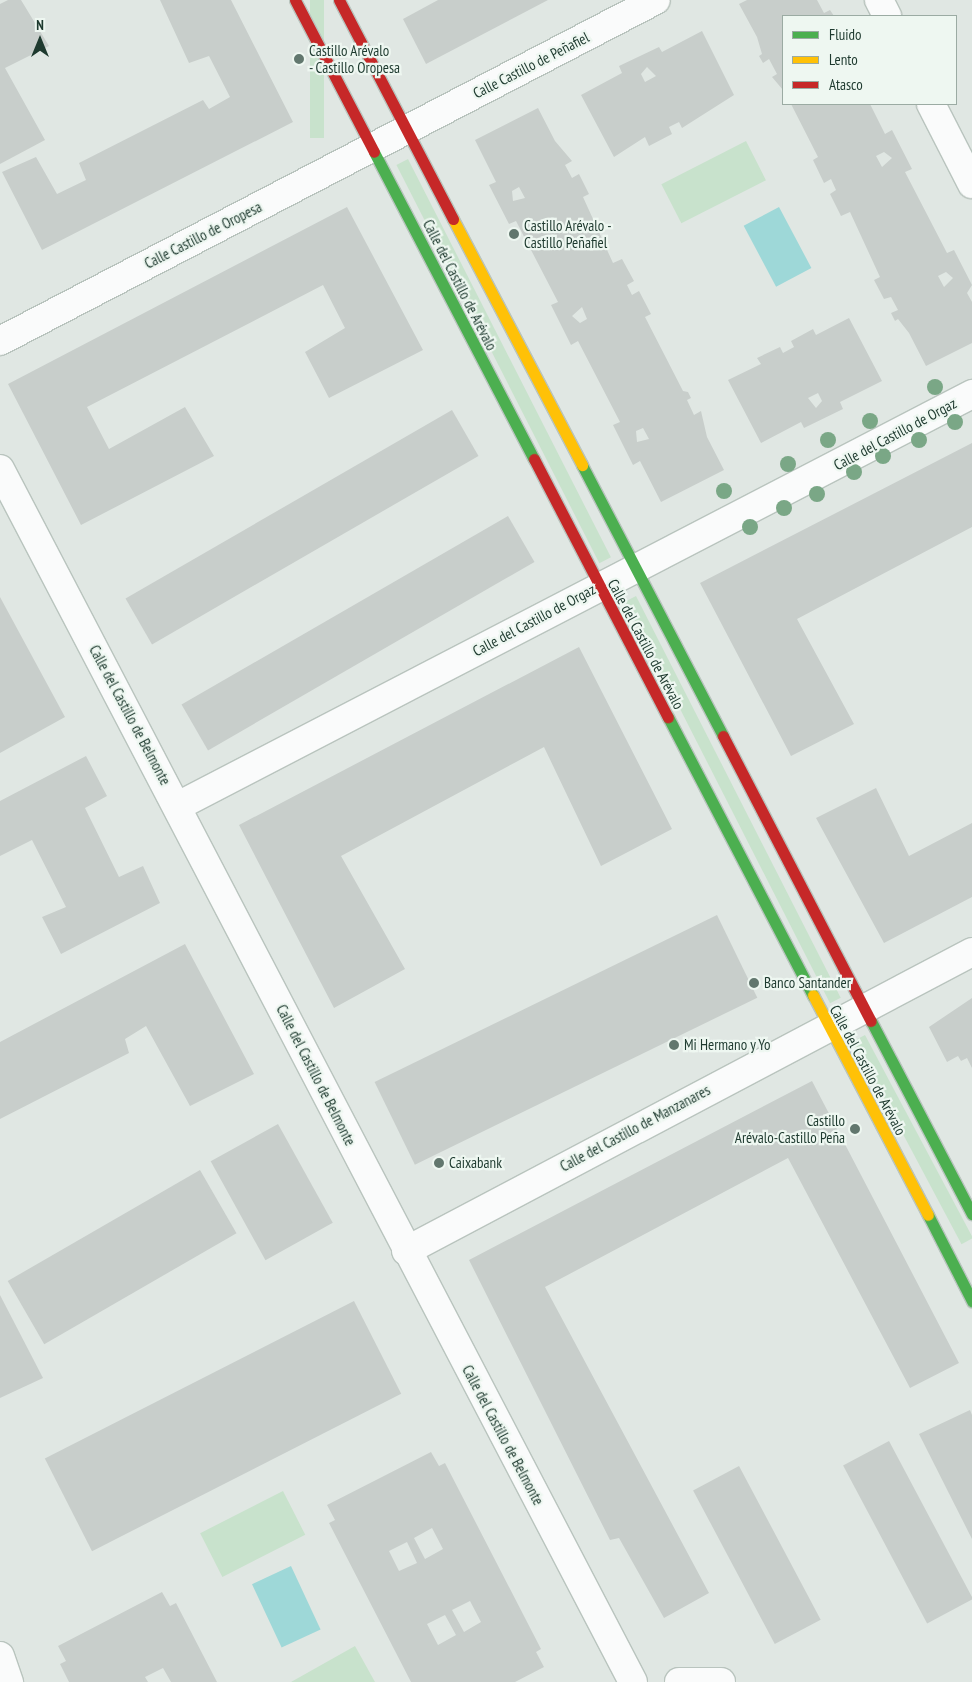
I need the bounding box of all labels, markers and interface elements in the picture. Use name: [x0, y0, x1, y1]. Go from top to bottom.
north arrow: [15, 15, 65, 65]
legend: [782, 15, 957, 105]
text: N: [36, 16, 44, 34]
text: Fluido: [829, 25, 861, 44]
street label: Calle Castillo de Peñafiel: [470, 28, 592, 102]
place label: Castillo Arévalo - Castillo Oropesa: [309, 41, 401, 76]
text: Lento: [829, 50, 858, 69]
marker: Castillo Arévalo - Castillo Oropesa: [293, 53, 305, 65]
text: Atasco: [829, 75, 863, 94]
street label: Calle Castillo de Oropesa: [141, 198, 265, 272]
street label: Calle del Castillo de Arévalo: [419, 216, 501, 354]
place label: Castillo Arévalo - Castillo Peñafiel: [524, 216, 612, 251]
marker: Castillo Arévalo - Castillo Peñafiel: [508, 228, 520, 240]
street label: Calle del Castillo de Orgaz: [831, 394, 959, 474]
street label: Calle del Castillo de Arévalo: [604, 576, 688, 712]
street label: Calle del Castillo de Orgaz: [470, 580, 598, 660]
street label: Calle del Castillo de Belmonte: [85, 642, 175, 788]
place label: Banco Santander: [764, 974, 851, 992]
marker: Banco Santander: [748, 977, 760, 989]
street label: Calle del Castillo de Belmonte: [273, 1001, 359, 1149]
street label: Calle del Castillo de Arévalo: [826, 1002, 910, 1138]
place label: Mi Hermano y Yo: [684, 1036, 771, 1054]
marker: Mi Hermano y Yo: [668, 1039, 680, 1051]
street label: Calle del Castillo de Manzanares: [557, 1081, 713, 1175]
place label: Castillo Arévalo-Castillo Peña: [735, 1111, 845, 1146]
marker: Castillo Arévalo-Castillo Peña: [849, 1123, 861, 1135]
place label: Caixabank: [449, 1154, 502, 1172]
marker: Caixabank: [433, 1157, 445, 1169]
street label: Calle del Castillo de Belmonte: [458, 1362, 548, 1508]

